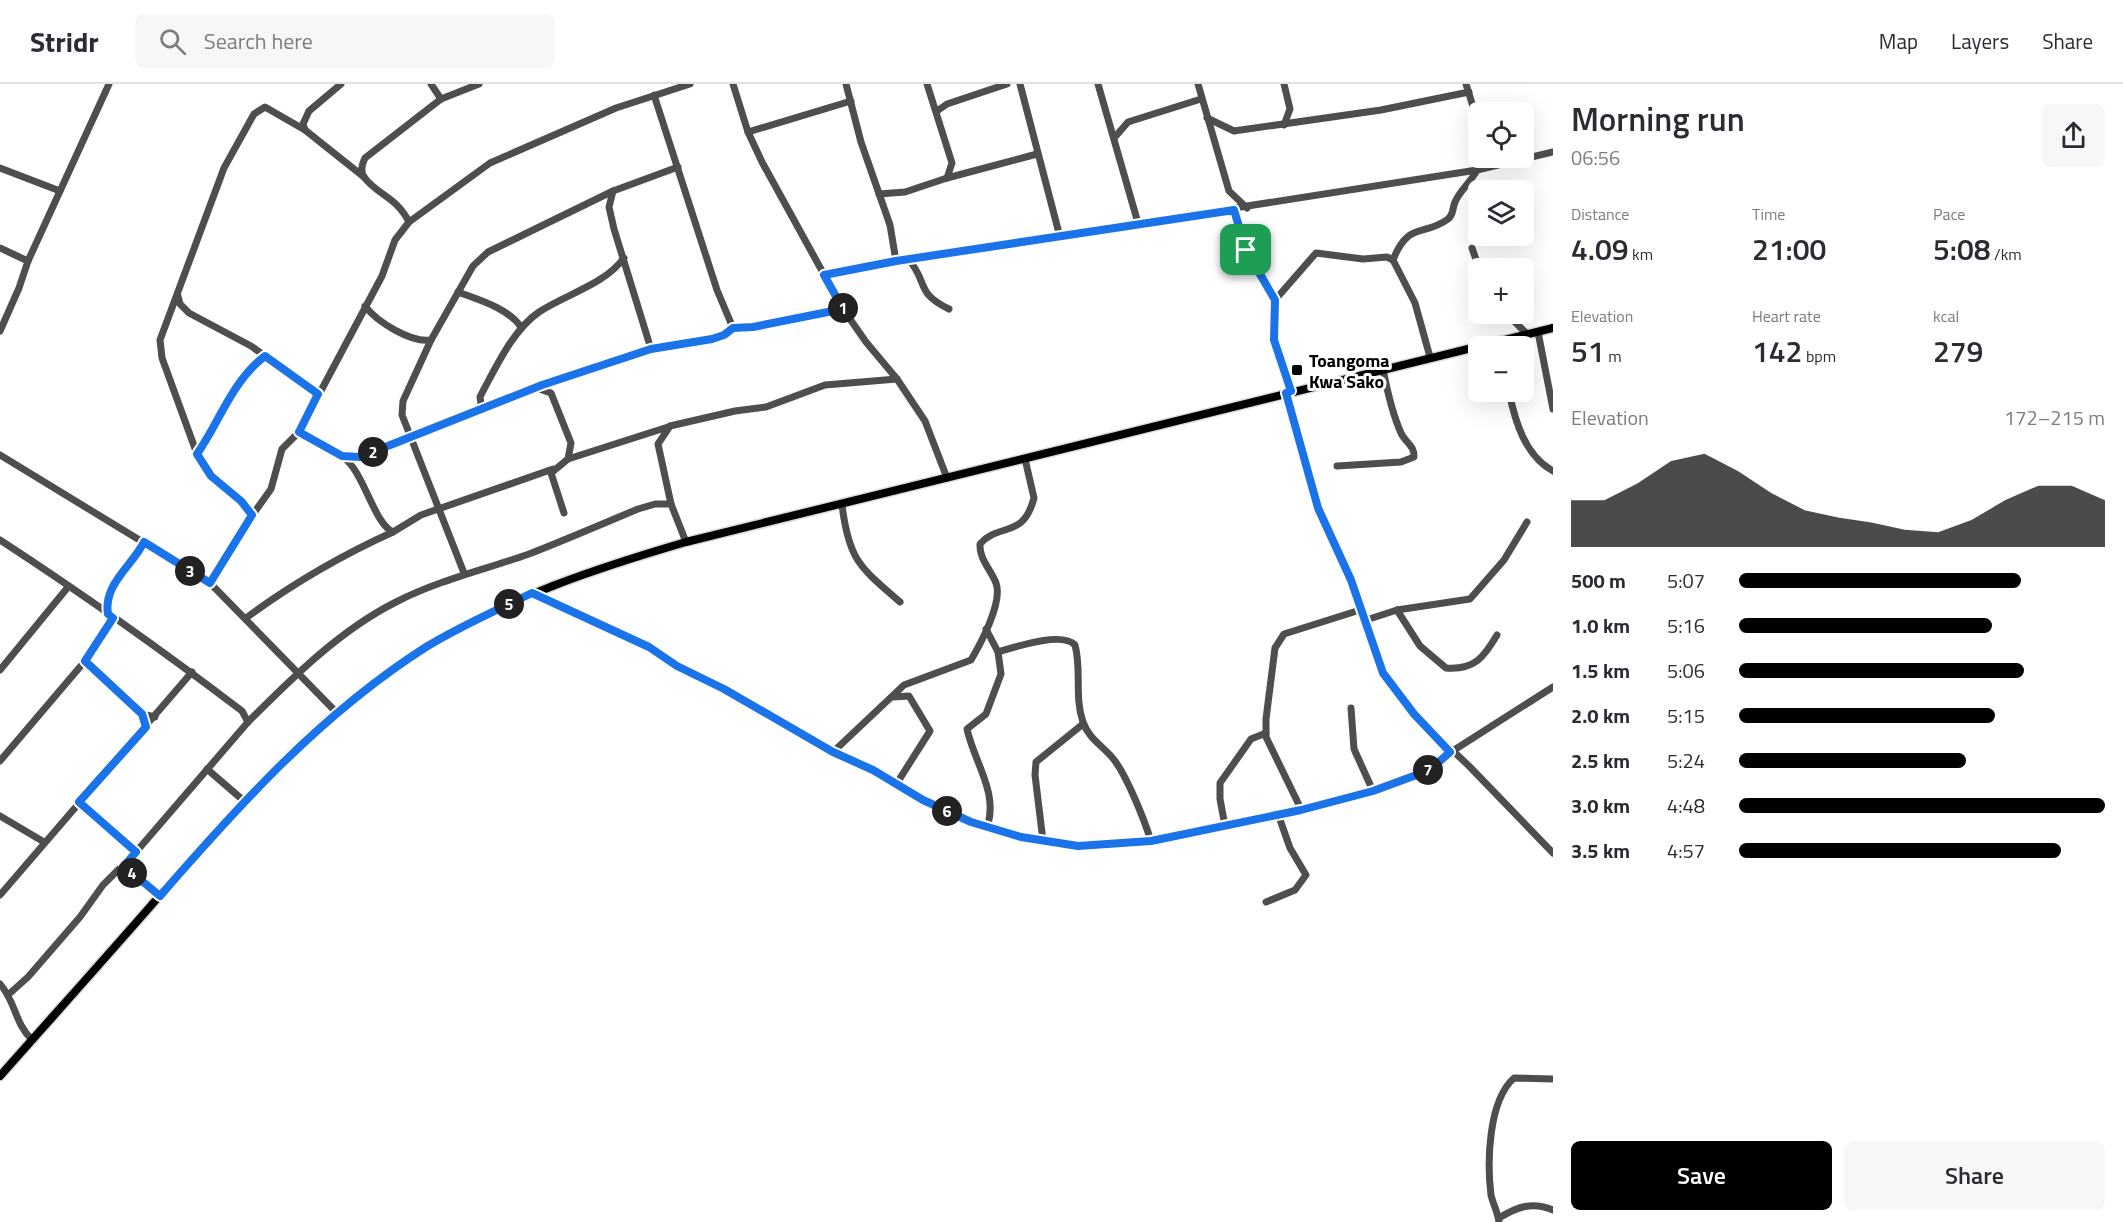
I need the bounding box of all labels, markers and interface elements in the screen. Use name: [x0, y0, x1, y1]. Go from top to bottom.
search box: [135, 14, 555, 68]
text: Stridr: [30, 20, 99, 63]
text: Search here: [204, 24, 313, 58]
icon: search: [156, 25, 189, 58]
text: Map: [1879, 25, 1918, 57]
text: Layers: [1951, 25, 2009, 57]
text: Share: [2042, 25, 2093, 57]
text: Morning run: [1571, 94, 1745, 144]
map controls: [1468, 102, 1534, 402]
button: locate: [1468, 102, 1534, 168]
button: share: [2042, 104, 2105, 167]
text: 06:56: [1571, 142, 1620, 173]
button: layers: [1468, 180, 1534, 246]
text: Distance: [1571, 202, 1629, 226]
text: Time: [1752, 202, 1785, 226]
text: Pace: [1933, 202, 1965, 226]
pin: [1220, 224, 1271, 275]
text: 4.09: [1571, 226, 1629, 272]
text: 21:00: [1752, 226, 1826, 272]
text: 5:08: [1933, 226, 1991, 272]
icon: arrive: [1229, 233, 1262, 266]
text: km: [1629, 242, 1653, 266]
text: /km: [1991, 242, 2022, 266]
button: +: [1468, 258, 1534, 324]
pin: 1: [828, 293, 858, 323]
text: 1: [839, 296, 847, 320]
text: Elevation: [1571, 304, 1633, 328]
text: Heart rate: [1752, 304, 1821, 328]
text: kcal: [1933, 304, 1959, 328]
text: 51: [1571, 328, 1605, 374]
text: 142: [1752, 328, 1802, 374]
text: 279: [1933, 328, 1983, 374]
button: −: [1468, 336, 1534, 402]
text: m: [1605, 344, 1622, 368]
text: bpm: [1802, 344, 1836, 368]
place label: Toangoma Kwa Sako: [1309, 347, 1389, 395]
marker: Toangoma Kwa Sako: [1290, 363, 1304, 377]
text: Elevation: [1571, 402, 1649, 433]
text: 172–215 m: [2004, 402, 2105, 433]
pin: 2: [358, 437, 388, 467]
text: 2: [369, 440, 377, 464]
pin: 3: [175, 556, 205, 586]
text: 3: [186, 559, 194, 583]
text: 500 m: [1571, 565, 1626, 596]
text: 5:07: [1667, 565, 1705, 596]
pin: 5: [494, 589, 524, 619]
text: 5: [505, 592, 513, 616]
text: 1.0 km: [1571, 610, 1630, 641]
text: 5:16: [1667, 610, 1705, 641]
text: 1.5 km: [1571, 655, 1630, 686]
text: 5:06: [1667, 655, 1705, 686]
text: 2.0 km: [1571, 700, 1630, 731]
text: 5:15: [1667, 700, 1705, 731]
text: 2.5 km: [1571, 745, 1630, 776]
text: 5:24: [1667, 745, 1705, 776]
pin: 7: [1413, 755, 1443, 785]
text: 7: [1424, 758, 1432, 782]
text: 3.0 km: [1571, 790, 1630, 821]
text: 4:48: [1667, 790, 1705, 821]
pin: 6: [932, 796, 962, 826]
text: 6: [943, 799, 951, 823]
text: 3.5 km: [1571, 835, 1630, 866]
text: 4:57: [1667, 835, 1705, 866]
pin: 4: [117, 858, 147, 888]
text: 4: [128, 861, 136, 885]
button: Save: [1571, 1141, 1832, 1210]
button: Share: [1844, 1141, 2105, 1210]

